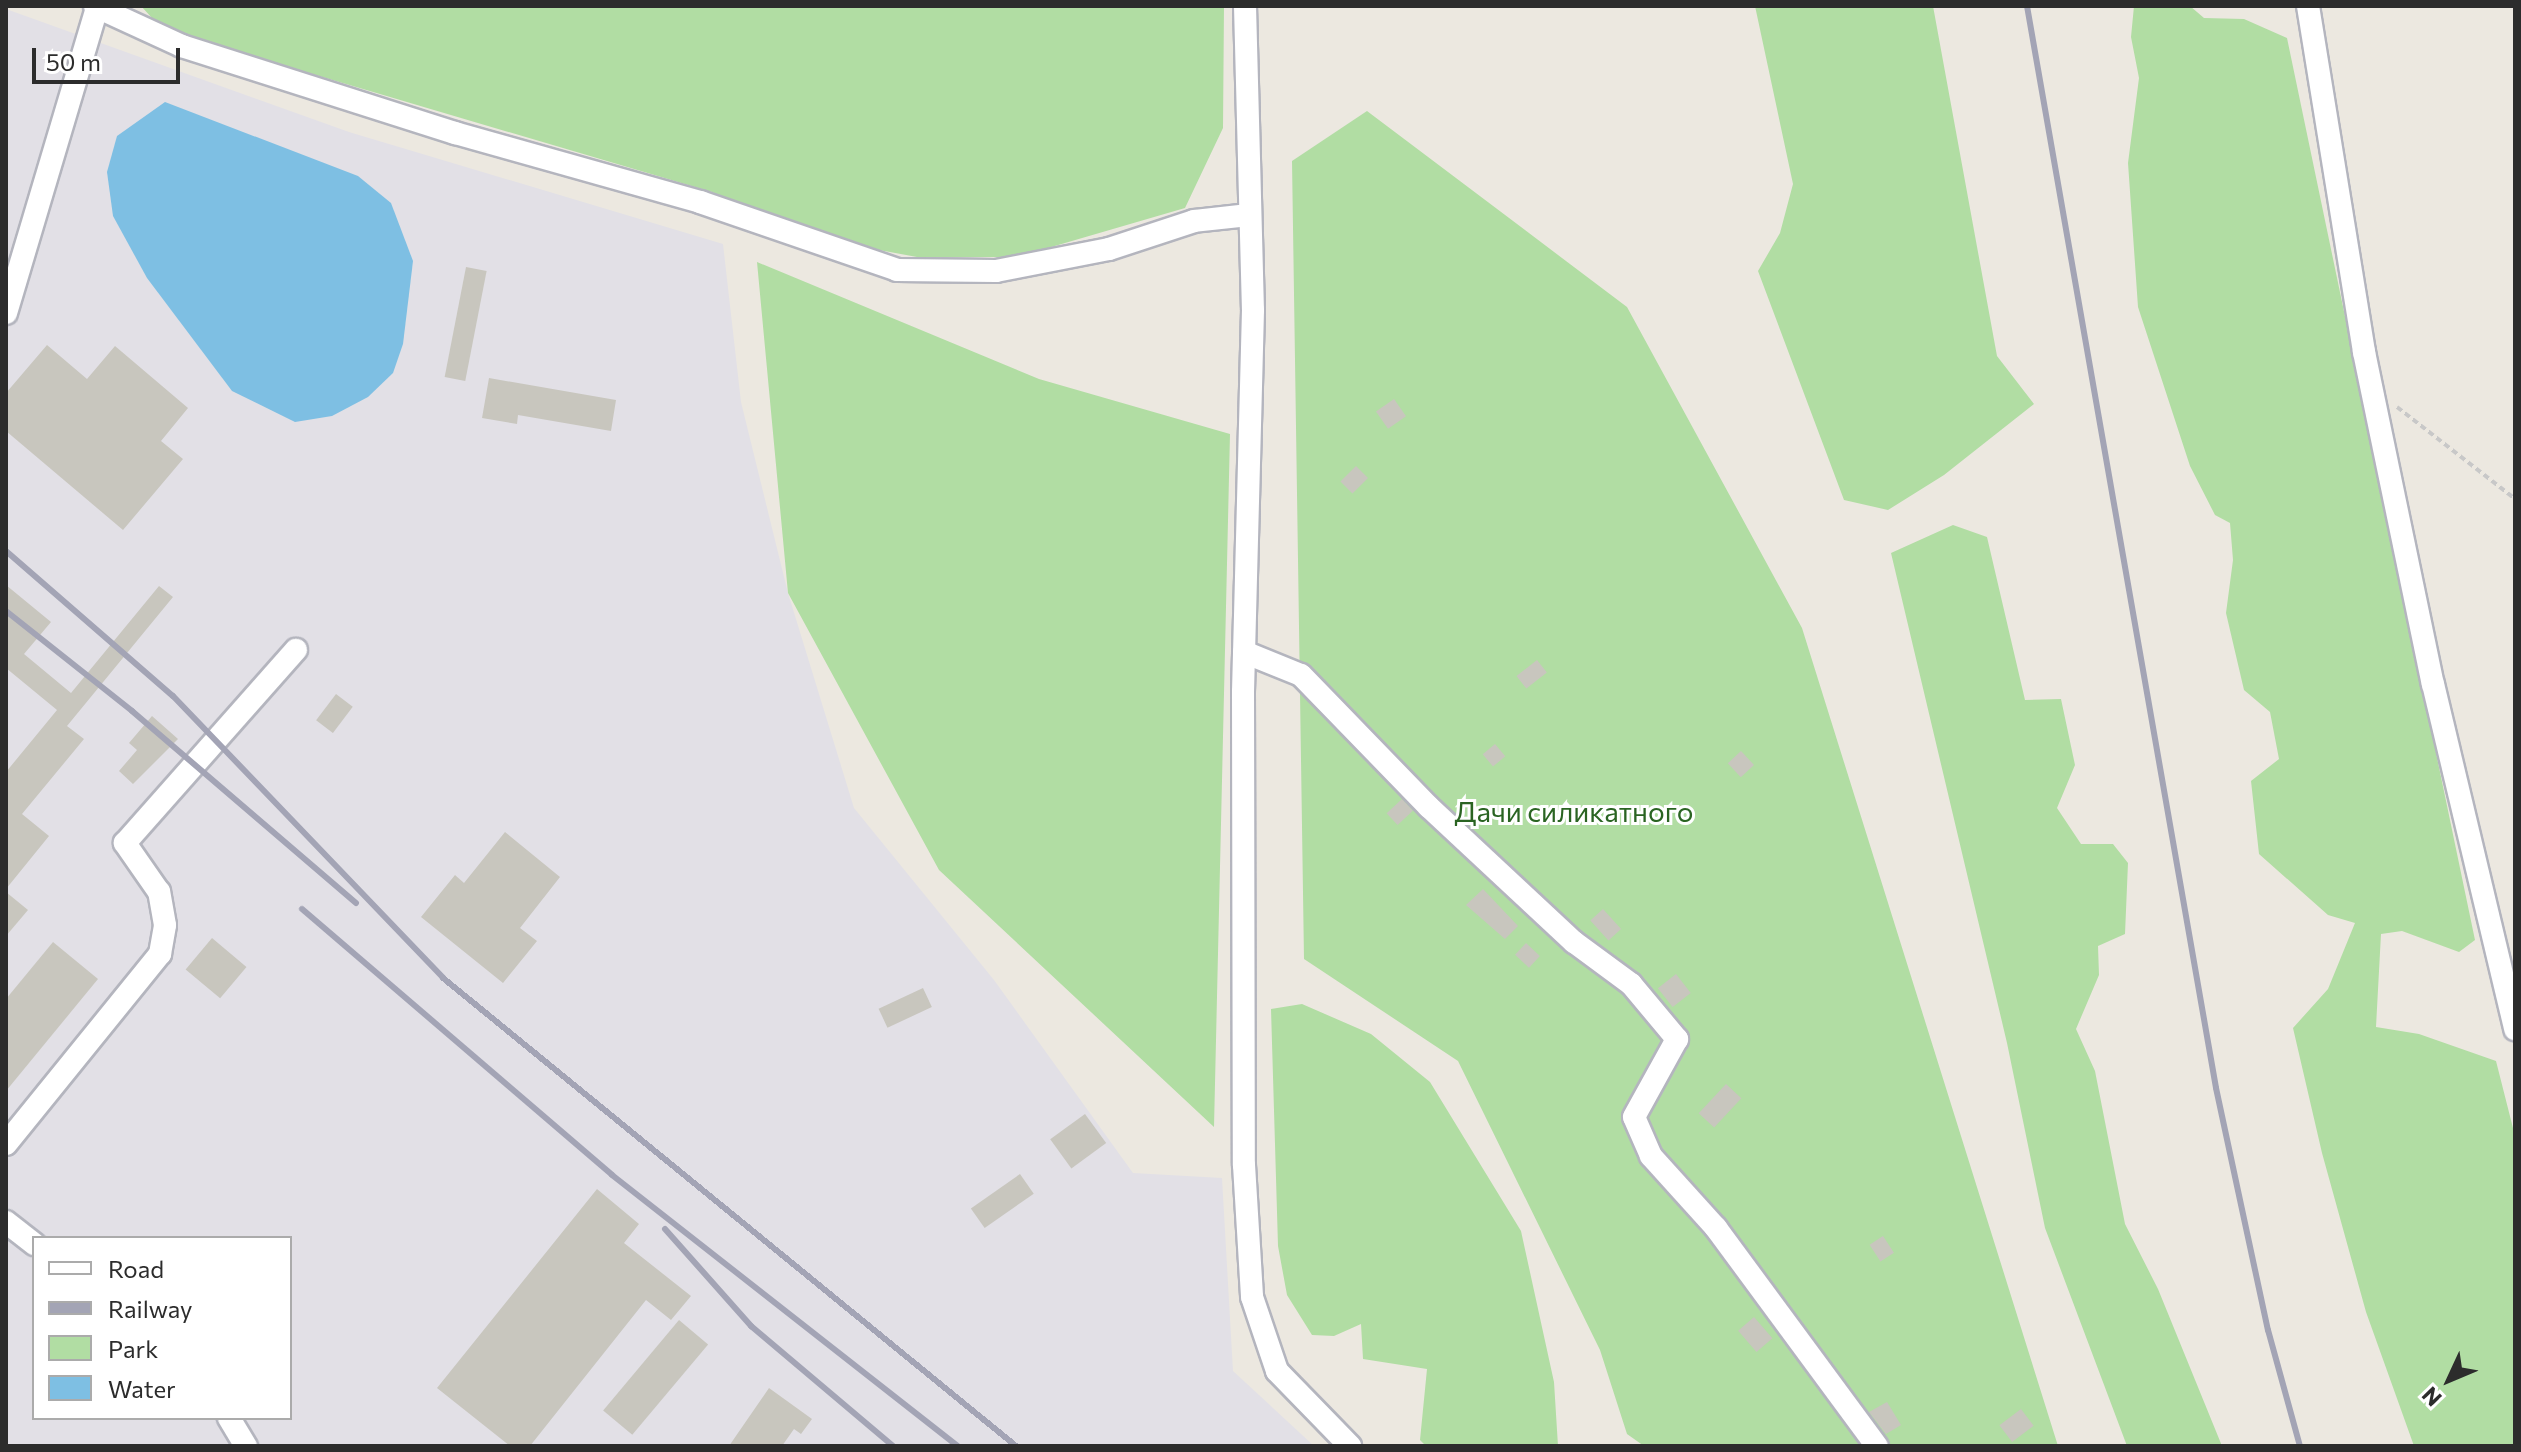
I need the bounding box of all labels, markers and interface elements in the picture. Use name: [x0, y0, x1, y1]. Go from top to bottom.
scale bar: [36, 32, 184, 82]
text: 50 m: [46, 47, 101, 76]
park label: Дачи силикатного: [1454, 794, 1694, 828]
legend: [32, 1236, 292, 1420]
text: Road: [108, 1254, 164, 1283]
text: Railway: [108, 1294, 193, 1323]
text: Park: [108, 1334, 158, 1363]
north arrow: [2409, 1340, 2489, 1420]
text: Water: [108, 1374, 176, 1403]
text: N: [2416, 1382, 2447, 1412]

